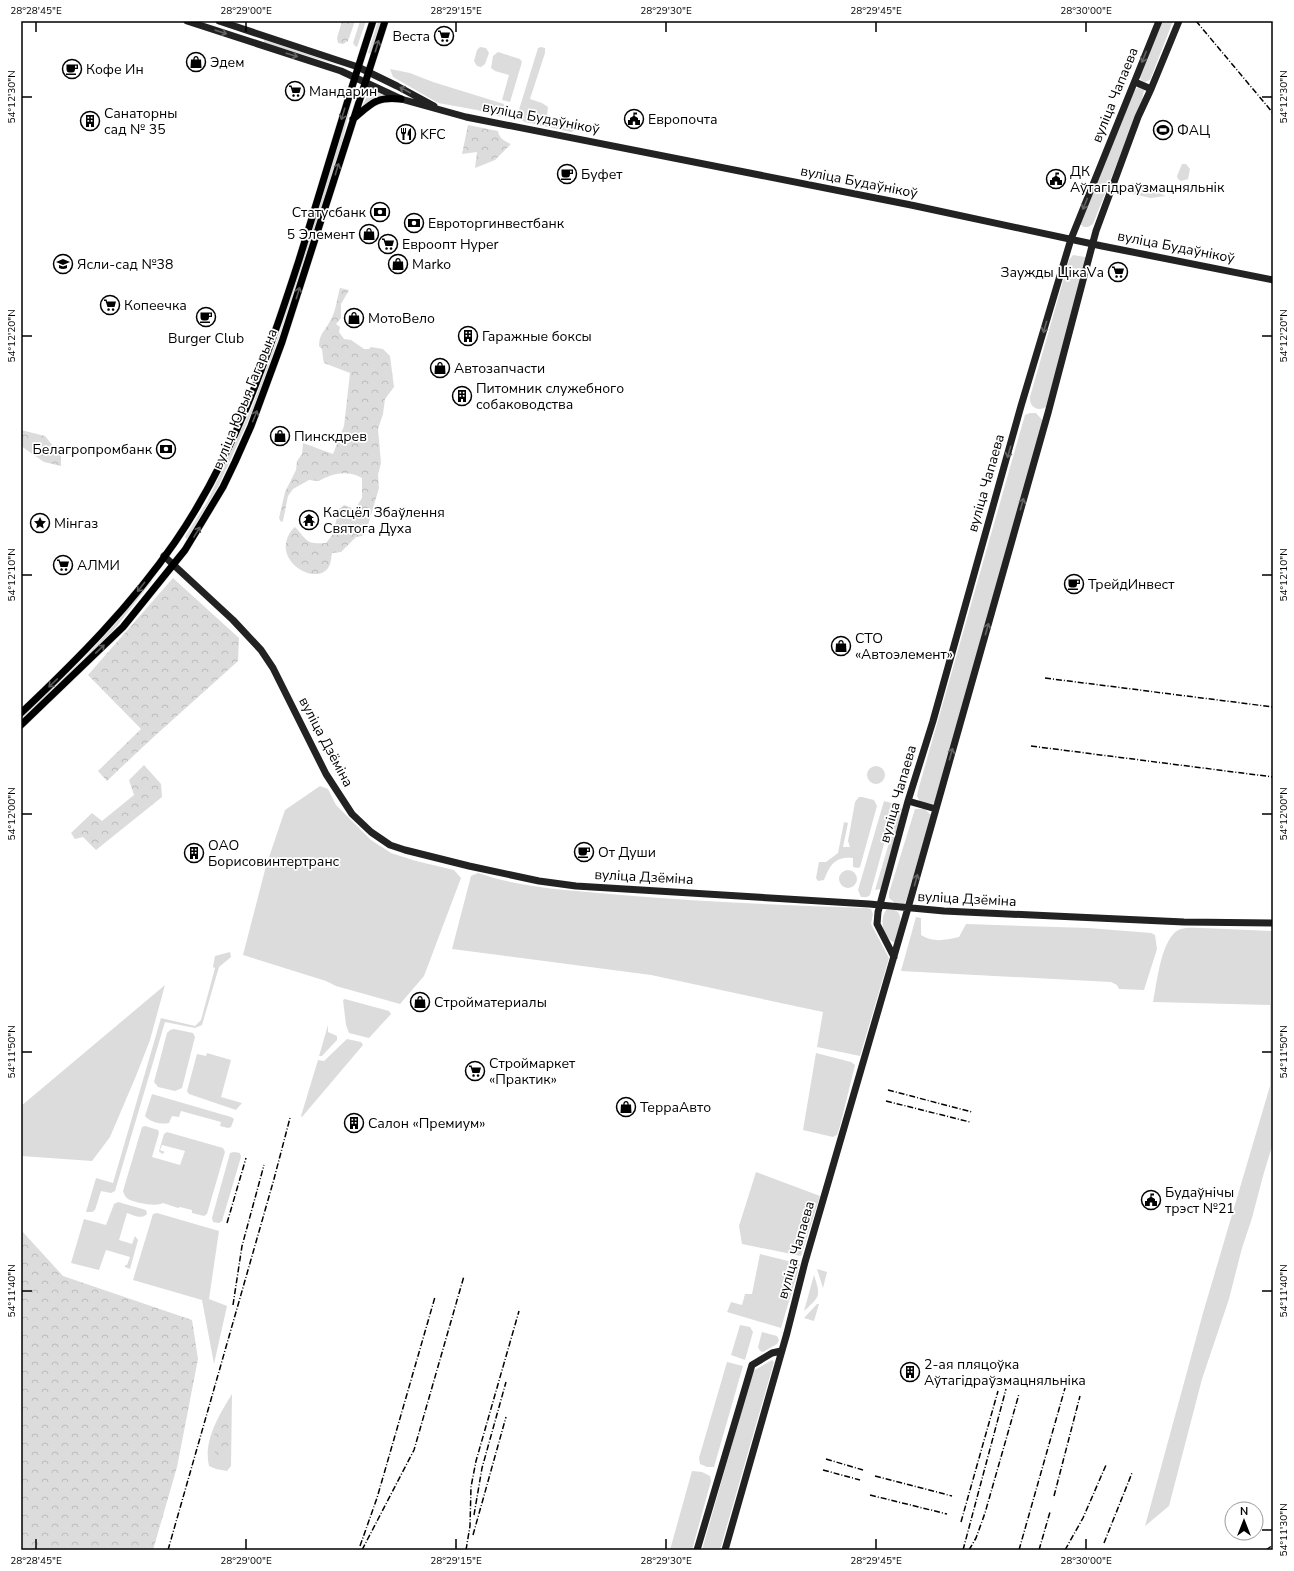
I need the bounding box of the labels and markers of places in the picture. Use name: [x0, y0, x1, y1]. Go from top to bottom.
supermarket icon: Веста: [433, 25, 455, 47]
place label: Веста: [393, 27, 430, 46]
shop icon: Эдем: [185, 51, 207, 73]
place label: Эдем: [210, 53, 244, 72]
cafe icon: Кофе Ин: [61, 58, 83, 80]
place label: Кофе Ин: [86, 60, 144, 79]
supermarket icon: Мандарин: [284, 80, 306, 102]
place label: Мандарин: [309, 82, 377, 101]
place label: Санаторны сад № 35: [104, 104, 177, 139]
public building icon: Европочта: [623, 108, 645, 130]
building icon: Санаторны сад № 35: [79, 110, 101, 132]
place label: Европочта: [648, 110, 718, 129]
sports icon: ФАЦ: [1152, 119, 1174, 141]
place label: ФАЦ: [1177, 121, 1210, 140]
restaurant icon: KFC: [395, 123, 417, 145]
place label: KFC: [420, 125, 446, 144]
place label: ДК Аўтагідраўзмацняльнік: [1070, 162, 1225, 197]
cafe icon: Буфет: [556, 163, 578, 185]
place label: Буфет: [581, 165, 623, 184]
public building icon: ДК Аўтагідраўзмацняльнік: [1045, 168, 1067, 190]
bank icon: Статусбанк: [369, 201, 391, 223]
place label: Статусбанк: [292, 203, 367, 222]
bank icon: Евроторгинвестбанк: [403, 212, 425, 234]
place label: Евроторгинвестбанк: [428, 214, 565, 233]
shop icon: 5 Элемент: [358, 223, 380, 245]
place label: 5 Элемент: [287, 225, 356, 244]
supermarket icon: Евроопт Hyper: [377, 233, 399, 255]
place label: Евроопт Hyper: [402, 235, 498, 254]
school or university icon: Ясли-сад №38: [52, 253, 74, 275]
shop icon: Marko: [387, 253, 409, 275]
place label: Ясли-сад №38: [77, 255, 173, 274]
place label: Marko: [412, 255, 451, 274]
supermarket icon: Заужды ЦікаVа: [1107, 261, 1129, 283]
place label: Заужды ЦікаVа: [1000, 263, 1104, 282]
supermarket icon: Копеечка: [99, 294, 121, 316]
place label: Копеечка: [124, 296, 187, 315]
cafe icon: Burger Club: [195, 306, 217, 328]
shop icon: МотоВело: [343, 307, 365, 329]
place label: МотоВело: [368, 309, 435, 328]
building icon: Гаражные боксы: [457, 325, 479, 347]
place label: Гаражные боксы: [482, 327, 592, 346]
place label: Burger Club: [168, 329, 244, 348]
shop icon: Автозапчасти: [429, 357, 451, 379]
place label: Автозапчасти: [454, 359, 545, 378]
place label: Питомник служебного собаководства: [476, 379, 624, 414]
building icon: Питомник служебного собаководства: [451, 385, 473, 407]
shop icon: Пинскдрев: [269, 425, 291, 447]
place label: Пинскдрев: [294, 427, 367, 446]
bank icon: Белагропромбанк: [155, 438, 177, 460]
place label: Белагропромбанк: [33, 440, 153, 459]
place label: Касцёл Збаўлення Святога Духа: [323, 503, 445, 538]
temple icon: Касцёл Збаўлення Святога Духа: [298, 509, 320, 531]
place icon: Мінгаз: [29, 512, 51, 534]
place label: Мінгаз: [54, 514, 98, 533]
supermarket icon: АЛМИ: [52, 554, 74, 576]
place label: АЛМИ: [77, 556, 120, 575]
cafe icon: ТрейдИнвест: [1063, 573, 1085, 595]
place label: ТрейдИнвест: [1088, 575, 1175, 594]
place label: СТО «Автоэлемент»: [855, 629, 953, 664]
shop icon: СТО «Автоэлемент»: [830, 635, 852, 657]
place label: ОАО Борисовинтертранс: [208, 836, 340, 871]
cafe icon: От Души: [573, 841, 595, 863]
building icon: ОАО Борисовинтертранс: [183, 842, 205, 864]
place label: От Души: [598, 843, 656, 862]
shop icon: Стройматериалы: [409, 991, 431, 1013]
place label: Стройматериалы: [434, 993, 547, 1012]
place label: Строймаркет «Практик»: [489, 1054, 576, 1089]
supermarket icon: Строймаркет «Практик»: [464, 1060, 486, 1082]
shop icon: ТерраАвто: [615, 1096, 637, 1118]
place label: ТерраАвто: [640, 1098, 711, 1117]
building icon: Салон «Премиум»: [343, 1112, 365, 1134]
place label: Салон «Премиум»: [368, 1114, 485, 1133]
place label: Будаўнічы трэст №21: [1165, 1183, 1235, 1218]
public building icon: Будаўнічы трэст №21: [1140, 1189, 1162, 1211]
place label: 2-ая пляцоўка Аўтагідраўзмацняльніка: [924, 1355, 1086, 1390]
building icon: 2-ая пляцоўка Аўтагідраўзмацняльніка: [899, 1361, 921, 1383]

